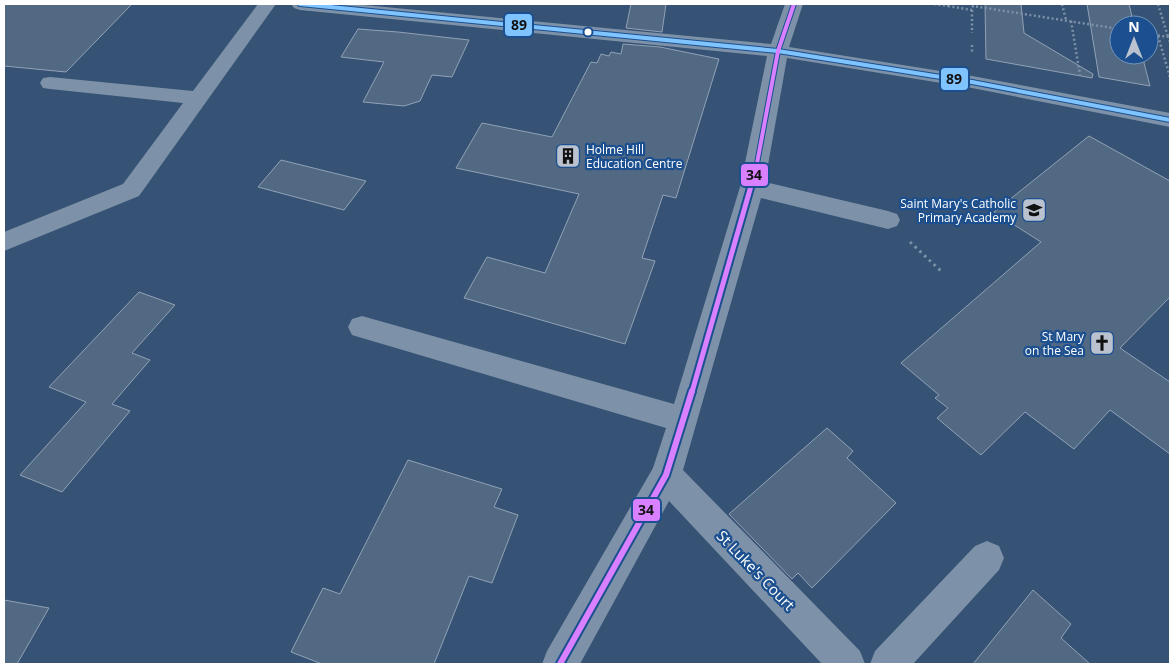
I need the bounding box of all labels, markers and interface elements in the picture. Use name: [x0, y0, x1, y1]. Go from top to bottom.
line badge: 89: [504, 13, 533, 37]
text: 89: [511, 15, 527, 34]
north arrow: [1109, 15, 1159, 65]
text: N: [1128, 17, 1140, 36]
unlabelled marker: [583, 27, 593, 37]
line badge: 89: [940, 67, 969, 91]
text: 89: [946, 69, 962, 88]
place label: Holme Hill Education Centre: [586, 141, 683, 172]
building icon: Holme Hill Education Centre: [555, 143, 581, 169]
line badge: 34: [740, 163, 769, 187]
text: 34: [746, 165, 762, 184]
place label: Saint Mary's Catholic Primary Academy: [900, 195, 1017, 226]
school or university icon: Saint Mary's Catholic Primary Academy: [1021, 197, 1047, 223]
place label: St Mary on the Sea: [1025, 328, 1085, 359]
church icon: St Mary on the Sea: [1089, 330, 1115, 356]
line badge: 34: [632, 498, 661, 522]
text: 34: [638, 500, 654, 519]
street label: St Luke's Court: [713, 526, 799, 614]

